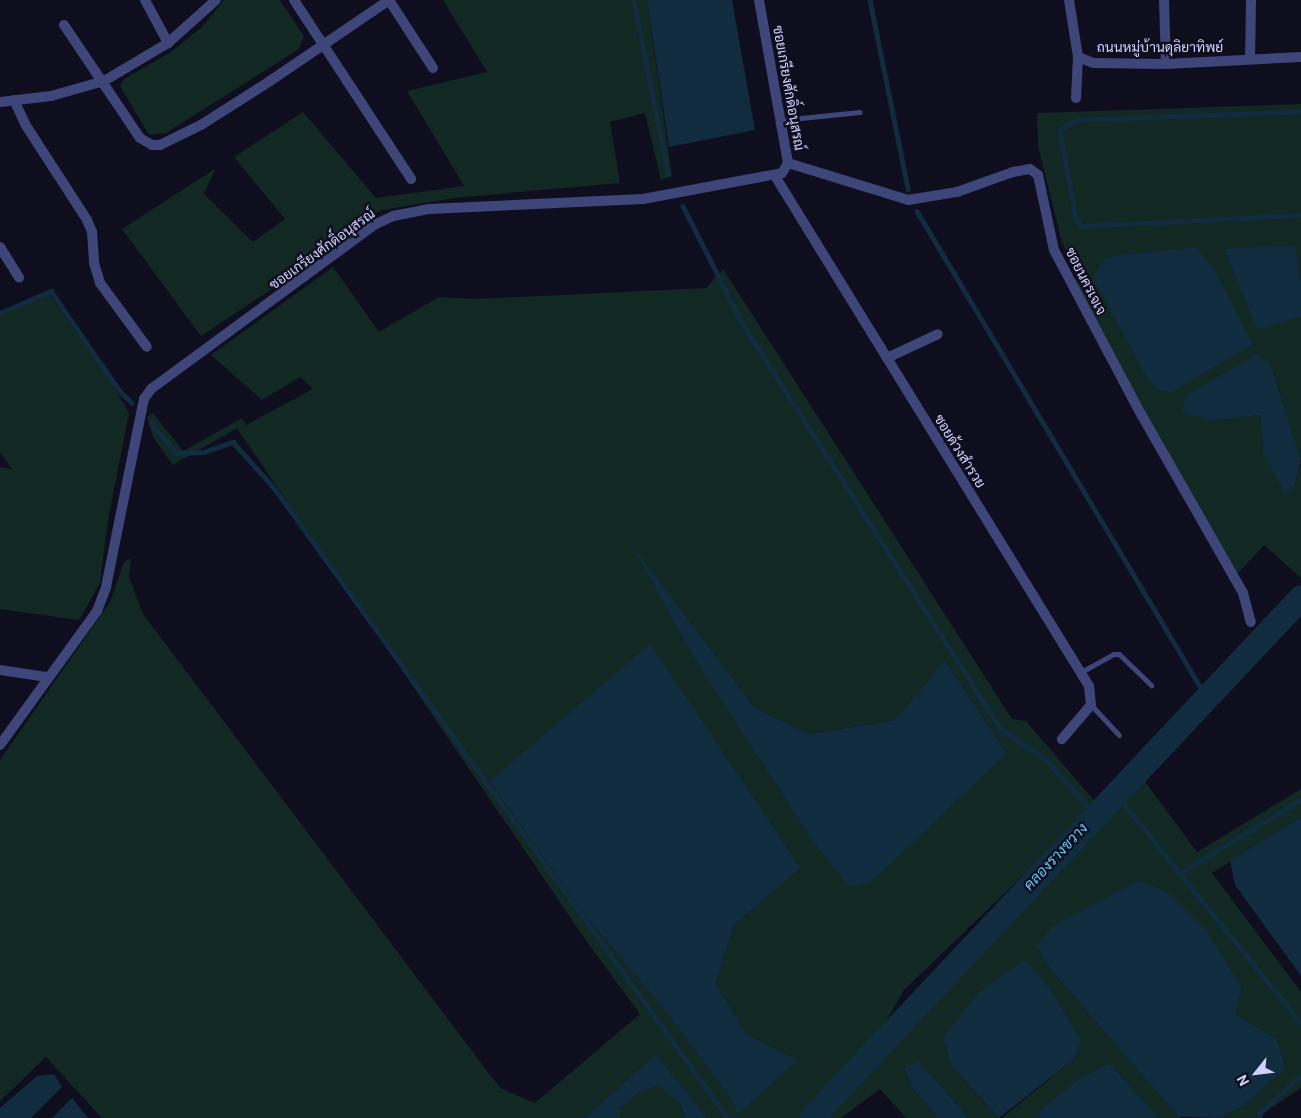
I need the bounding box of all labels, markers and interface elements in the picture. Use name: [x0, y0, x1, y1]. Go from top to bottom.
street label: ซอยเกรียงศักดิ์อนุสรณ์: [770, 24, 808, 152]
street label: ถนนหมู่บ้านดุลิยาทิพย์: [1097, 39, 1223, 55]
street label: ซอยเกรียงศักดิ์อนุสรณ์: [266, 205, 378, 293]
street label: ซอยนครเจเจ: [1062, 245, 1110, 317]
street label: ซอยด้วงสำรวย: [931, 411, 989, 491]
water label: คลองรางขวาง: [1020, 820, 1092, 894]
north arrow: [1231, 1048, 1281, 1098]
text: N: [1233, 1072, 1252, 1088]

